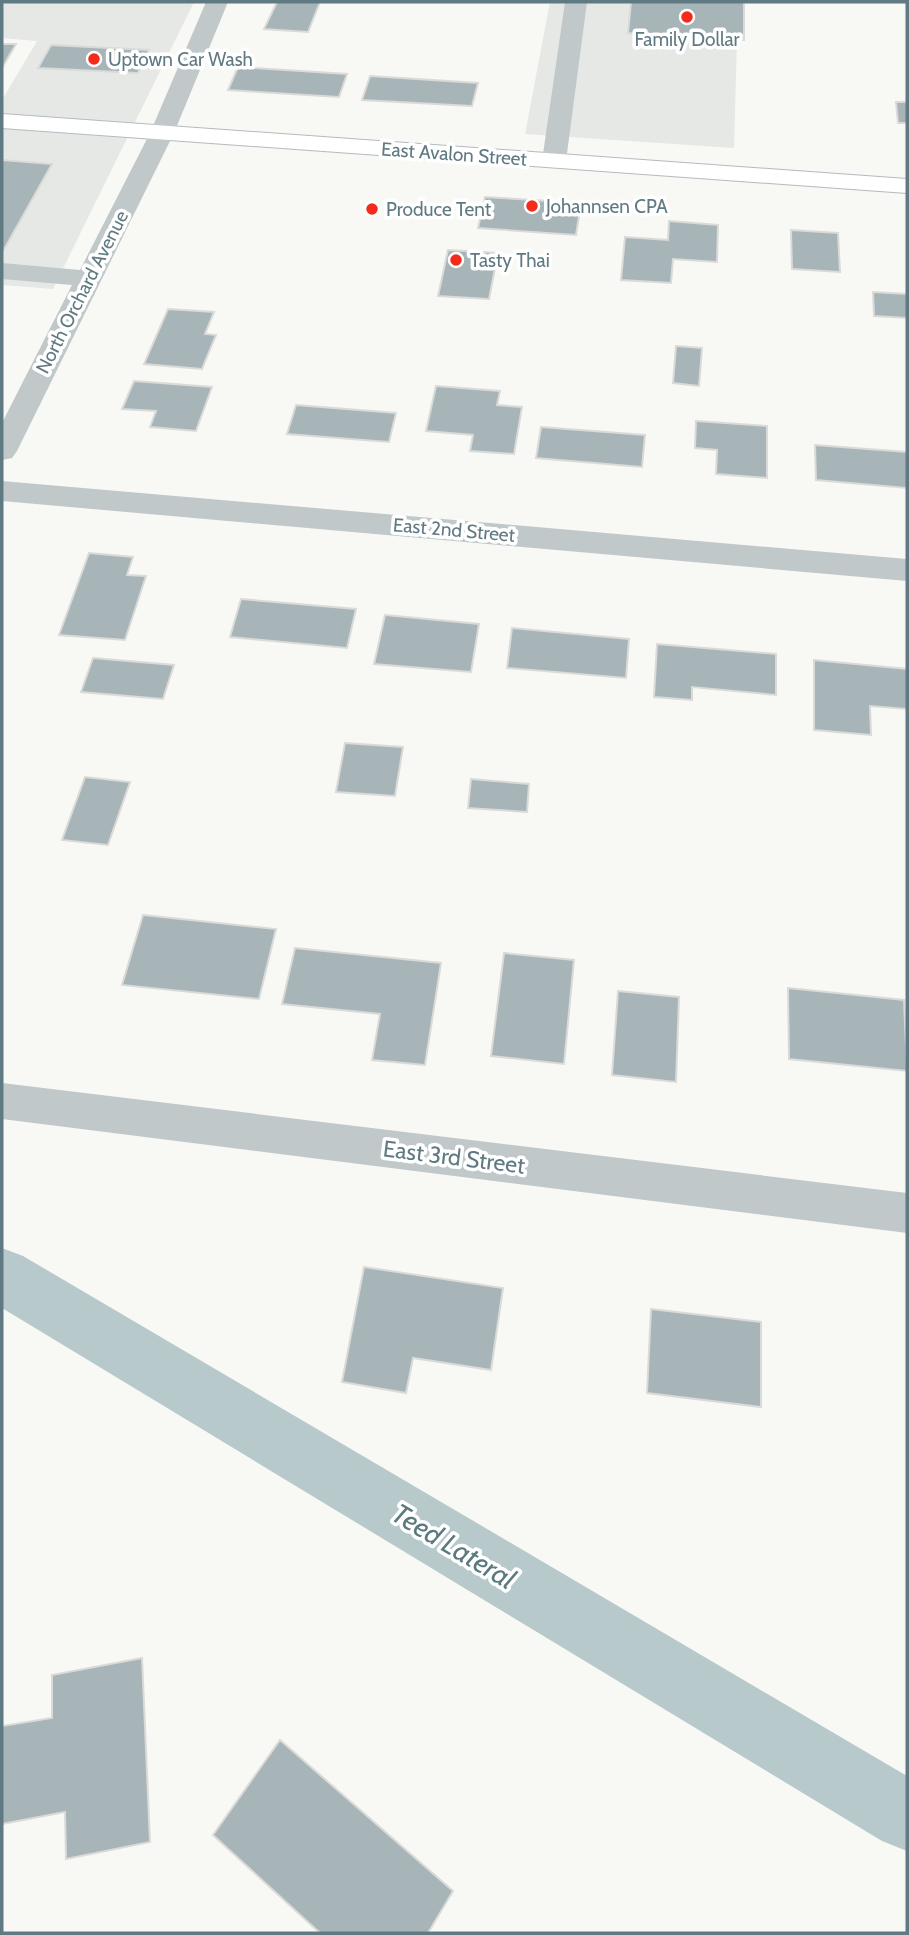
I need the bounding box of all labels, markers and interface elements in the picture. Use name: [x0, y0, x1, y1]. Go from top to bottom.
marker: Family Dollar: [679, 9, 695, 25]
place label: Family Dollar: [634, 28, 740, 51]
place label: Uptown Car Wash: [108, 48, 253, 71]
marker: Uptown Car Wash: [86, 51, 102, 67]
street label: East Avalon Street: [380, 137, 528, 171]
place label: Johannsen CPA: [545, 195, 668, 218]
place label: Produce Tent: [386, 198, 492, 221]
marker: Johannsen CPA: [524, 198, 540, 214]
marker: Produce Tent: [364, 201, 380, 217]
street label: North Orchard Avenue: [31, 206, 133, 377]
place label: Tasty Thai: [470, 249, 550, 272]
marker: Tasty Thai: [448, 252, 464, 268]
street label: East 2nd Street: [392, 513, 517, 547]
street label: East 3rd Street: [381, 1134, 527, 1180]
water label: Teed Lateral: [386, 1496, 522, 1596]

